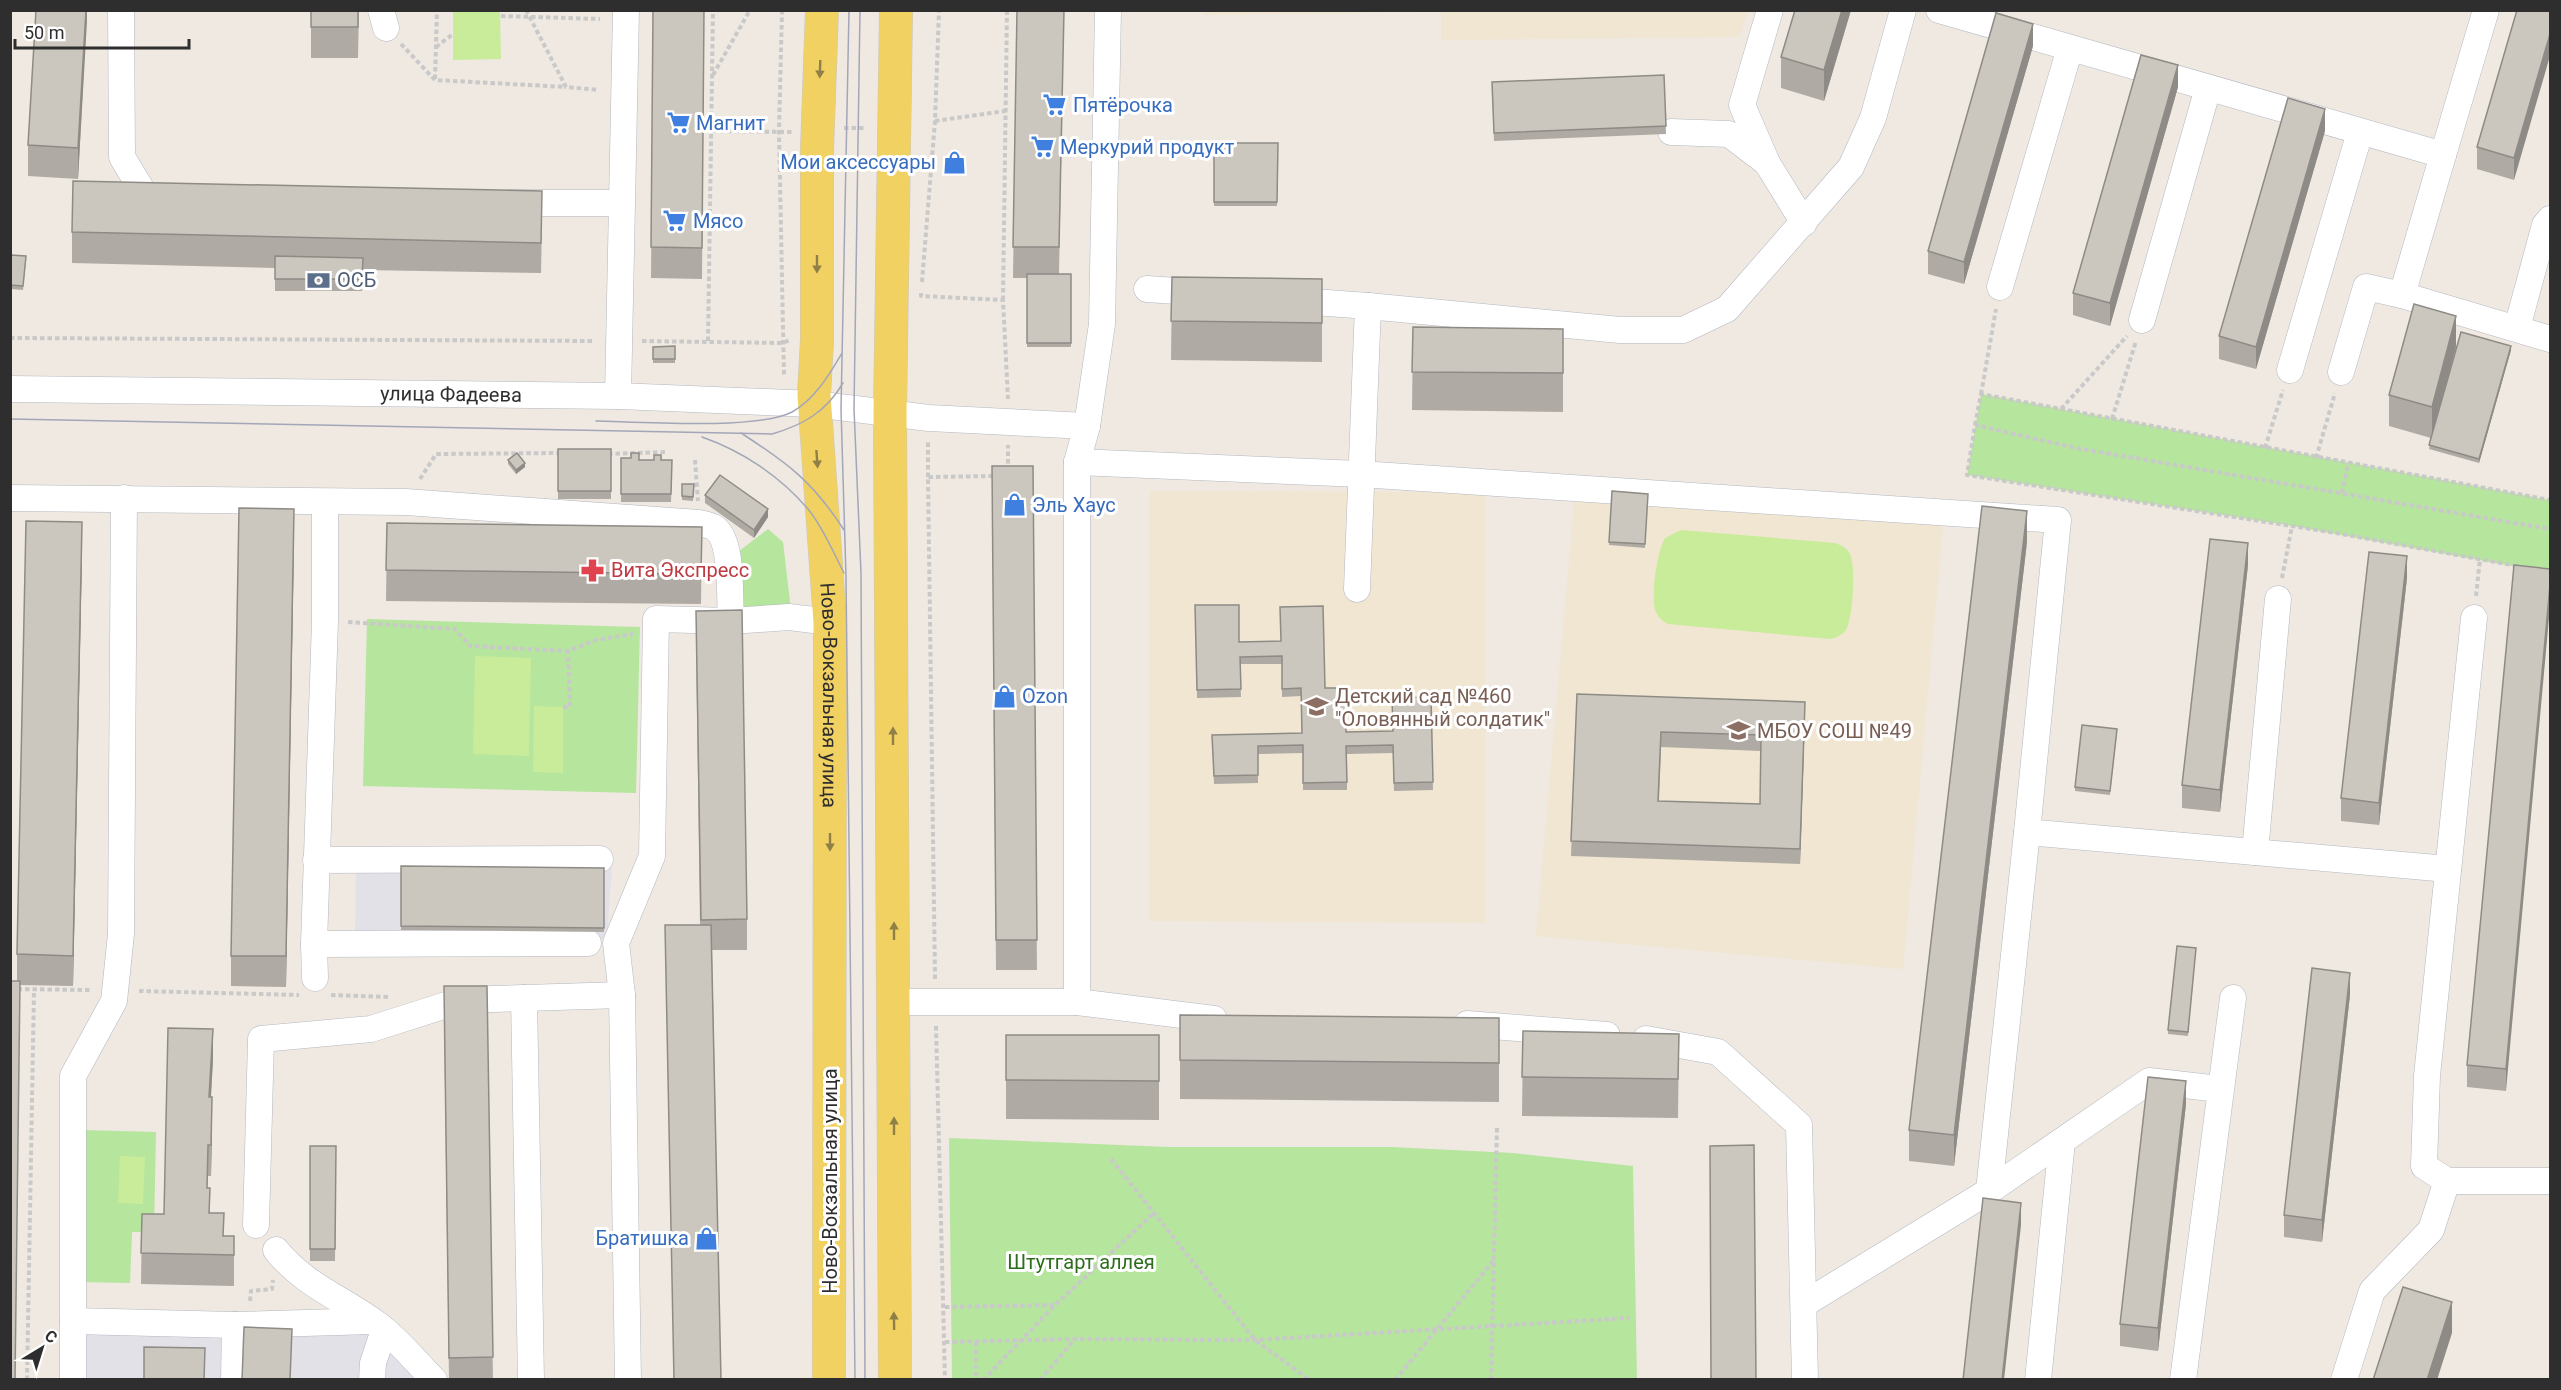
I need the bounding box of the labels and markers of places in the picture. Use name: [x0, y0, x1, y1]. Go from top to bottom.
supermarket icon: Пятёрочка: [1042, 92, 1068, 118]
place label: Пятёрочка: [1073, 93, 1173, 117]
supermarket icon: Магнит: [665, 110, 691, 136]
place label: Магнит: [696, 111, 766, 135]
supermarket icon: Меркурий продукт: [1029, 134, 1055, 160]
place label: Меркурий продукт: [1060, 135, 1235, 159]
shop icon: Мои аксессуары: [941, 149, 967, 175]
place label: Мои аксессуары: [780, 150, 936, 174]
supermarket icon: Мясо: [662, 208, 688, 234]
place label: Мясо: [693, 209, 743, 233]
bank icon: ОСБ: [306, 267, 332, 293]
place label: ОСБ: [337, 268, 376, 292]
shop icon: Эль Хаус: [1001, 492, 1027, 518]
place label: Эль Хаус: [1032, 493, 1116, 517]
pharmacy icon: Вита Экспресс: [580, 557, 606, 583]
place label: Вита Экспресс: [611, 558, 749, 582]
shop icon: Ozon: [991, 683, 1017, 709]
place label: Ozon: [1022, 684, 1068, 708]
place label: Детский сад №460 "Оловянный солдатик": [1335, 684, 1550, 731]
school or university icon: Детский сад №460 "Оловянный солдатик": [1304, 694, 1330, 720]
school or university icon: МБОУ СОШ №49: [1726, 718, 1752, 744]
place label: МБОУ СОШ №49: [1757, 719, 1912, 743]
shop icon: Братишка: [694, 1225, 720, 1251]
place label: Братишка: [595, 1226, 689, 1250]

